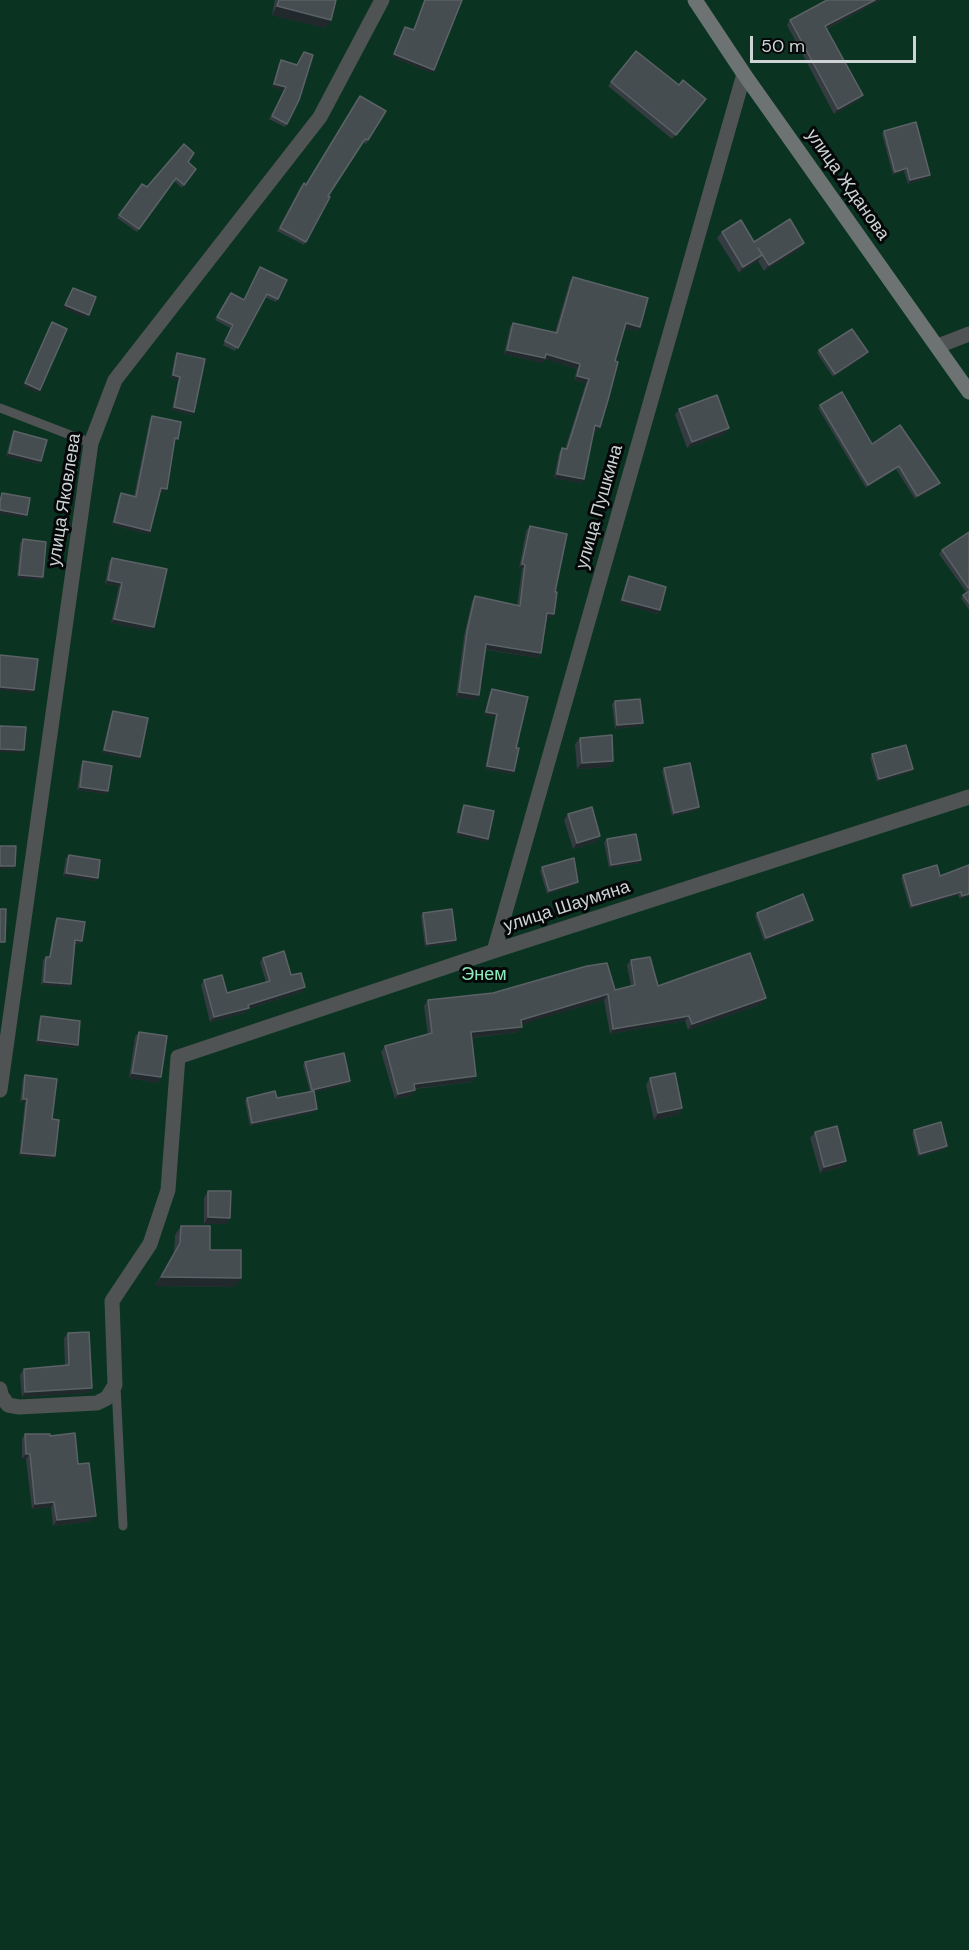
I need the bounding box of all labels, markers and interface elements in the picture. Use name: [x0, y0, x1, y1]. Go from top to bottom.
scale bar: [753, 24, 920, 62]
text: 50 m: [761, 34, 805, 58]
street label: улица Жданова: [801, 125, 893, 245]
street label: улица Яковлева: [44, 432, 86, 568]
street label: улица Пушкина: [572, 442, 628, 572]
street label: улица Шаумяна: [501, 876, 633, 938]
park label: Энем: [461, 964, 507, 986]

